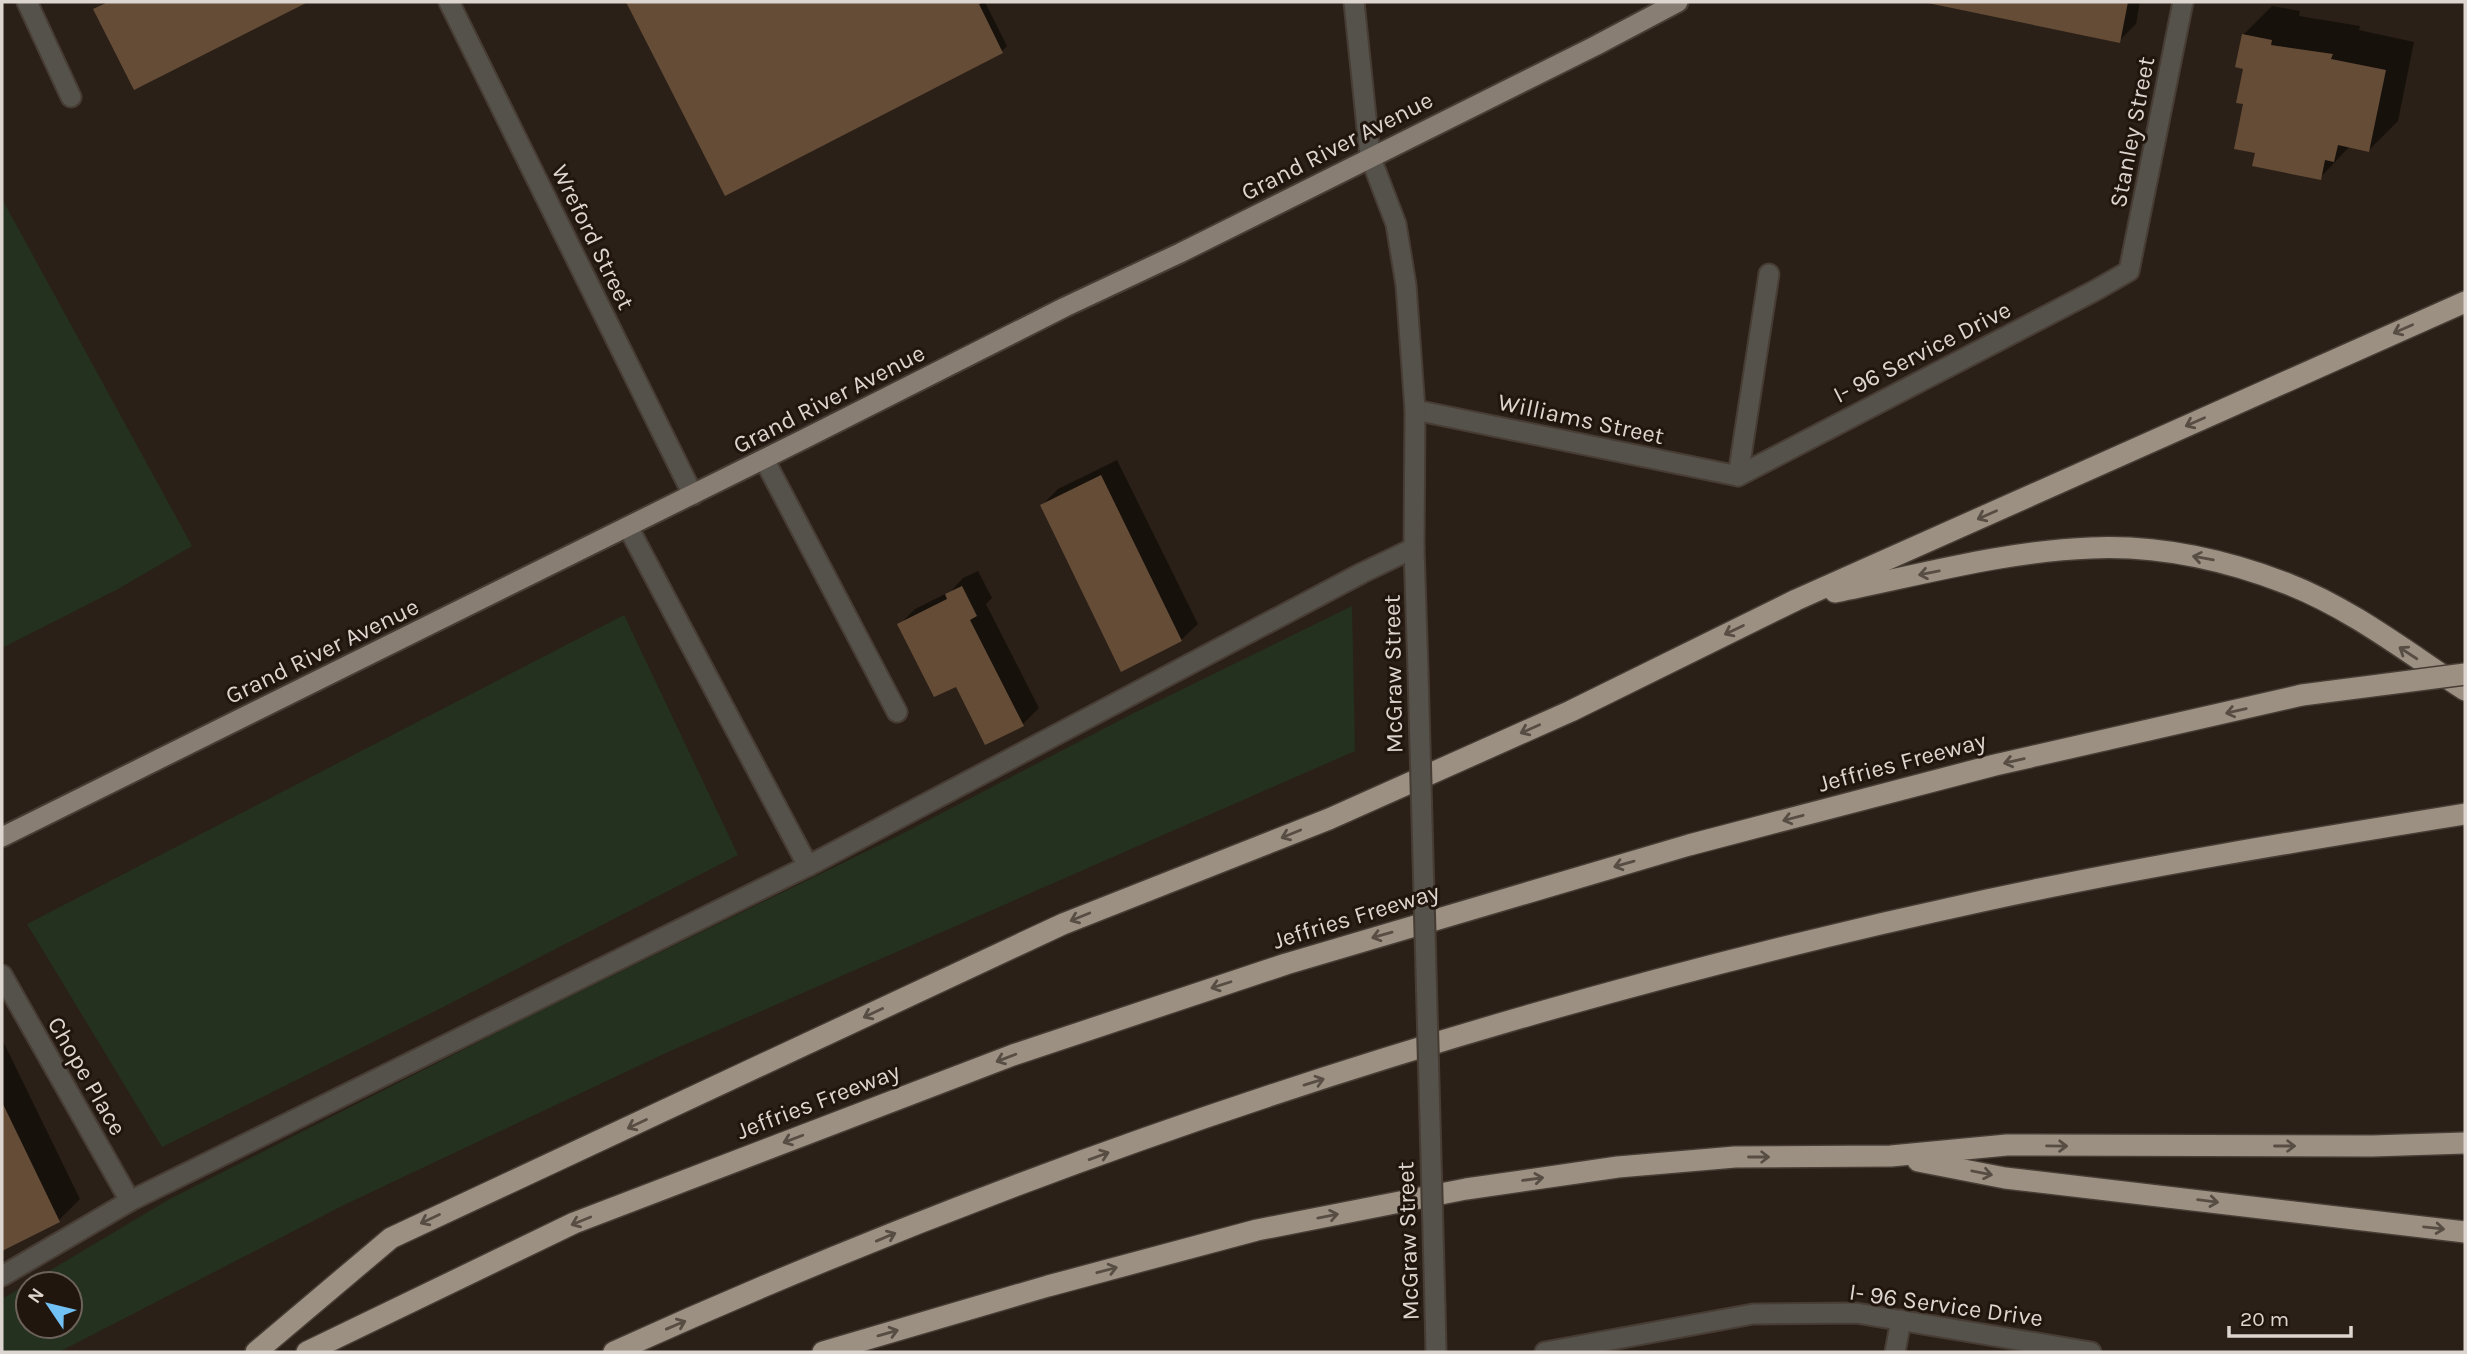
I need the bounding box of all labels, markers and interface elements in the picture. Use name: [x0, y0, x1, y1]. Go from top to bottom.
street label: Stanley Street: [2104, 54, 2160, 210]
street label: Grand River Avenue: [1236, 86, 1438, 206]
street label: Wreford Street: [546, 160, 640, 314]
street label: I- 96 Service Drive: [1829, 295, 2015, 409]
one-way arrow: [2393, 323, 2414, 336]
street label: Grand River Avenue: [728, 339, 930, 459]
street label: Williams Street: [1495, 388, 1667, 450]
one-way arrow: [2185, 416, 2206, 429]
one-way arrow: [1977, 509, 1998, 522]
one-way arrow: [2192, 551, 2215, 564]
one-way arrow: [1918, 567, 1941, 580]
street label: Grand River Avenue: [221, 592, 423, 710]
street label: McGraw Street: [1378, 594, 1408, 754]
one-way arrow: [1724, 624, 1745, 638]
one-way arrow: [2399, 645, 2418, 660]
one-way arrow: [2225, 705, 2247, 718]
one-way arrow: [1519, 723, 1541, 736]
street label: Jeffries Freeway: [1815, 726, 1989, 798]
one-way arrow: [2003, 755, 2026, 768]
one-way arrow: [1783, 812, 1805, 825]
one-way arrow: [1281, 828, 1303, 841]
one-way arrow: [1613, 859, 1635, 872]
street label: Jeffries Freeway: [1269, 877, 1443, 955]
one-way arrow: [1069, 912, 1091, 925]
one-way arrow: [1371, 930, 1393, 943]
one-way arrow: [1211, 980, 1233, 992]
one-way arrow: [863, 1007, 884, 1020]
street label: Chope Place: [42, 1012, 132, 1140]
one-way arrow: [995, 1052, 1017, 1065]
street label: Jeffries Freeway: [732, 1057, 904, 1145]
one-way arrow: [1302, 1074, 1324, 1087]
one-way arrow: [627, 1118, 648, 1131]
one-way arrow: [783, 1134, 805, 1146]
one-way arrow: [2045, 1139, 2068, 1153]
one-way arrow: [2273, 1139, 2296, 1153]
one-way arrow: [1087, 1149, 1109, 1161]
one-way arrow: [1748, 1150, 1771, 1164]
street label: McGraw Street: [1391, 1161, 1425, 1321]
one-way arrow: [1971, 1167, 1993, 1181]
one-way arrow: [1521, 1172, 1544, 1185]
one-way arrow: [2196, 1194, 2219, 1207]
one-way arrow: [1316, 1209, 1339, 1223]
one-way arrow: [420, 1213, 441, 1227]
one-way arrow: [571, 1215, 592, 1228]
one-way arrow: [2422, 1222, 2445, 1235]
one-way arrow: [875, 1230, 896, 1243]
one-way arrow: [1096, 1263, 1118, 1276]
north arrow: [14, 1270, 84, 1340]
street label: I- 96 Service Drive: [1847, 1278, 2045, 1332]
text: N: [23, 1284, 49, 1308]
scale bar: [2229, 1294, 2352, 1338]
text: 20 m: [2240, 1307, 2289, 1331]
one-way arrow: [665, 1317, 687, 1330]
one-way arrow: [876, 1326, 899, 1339]

